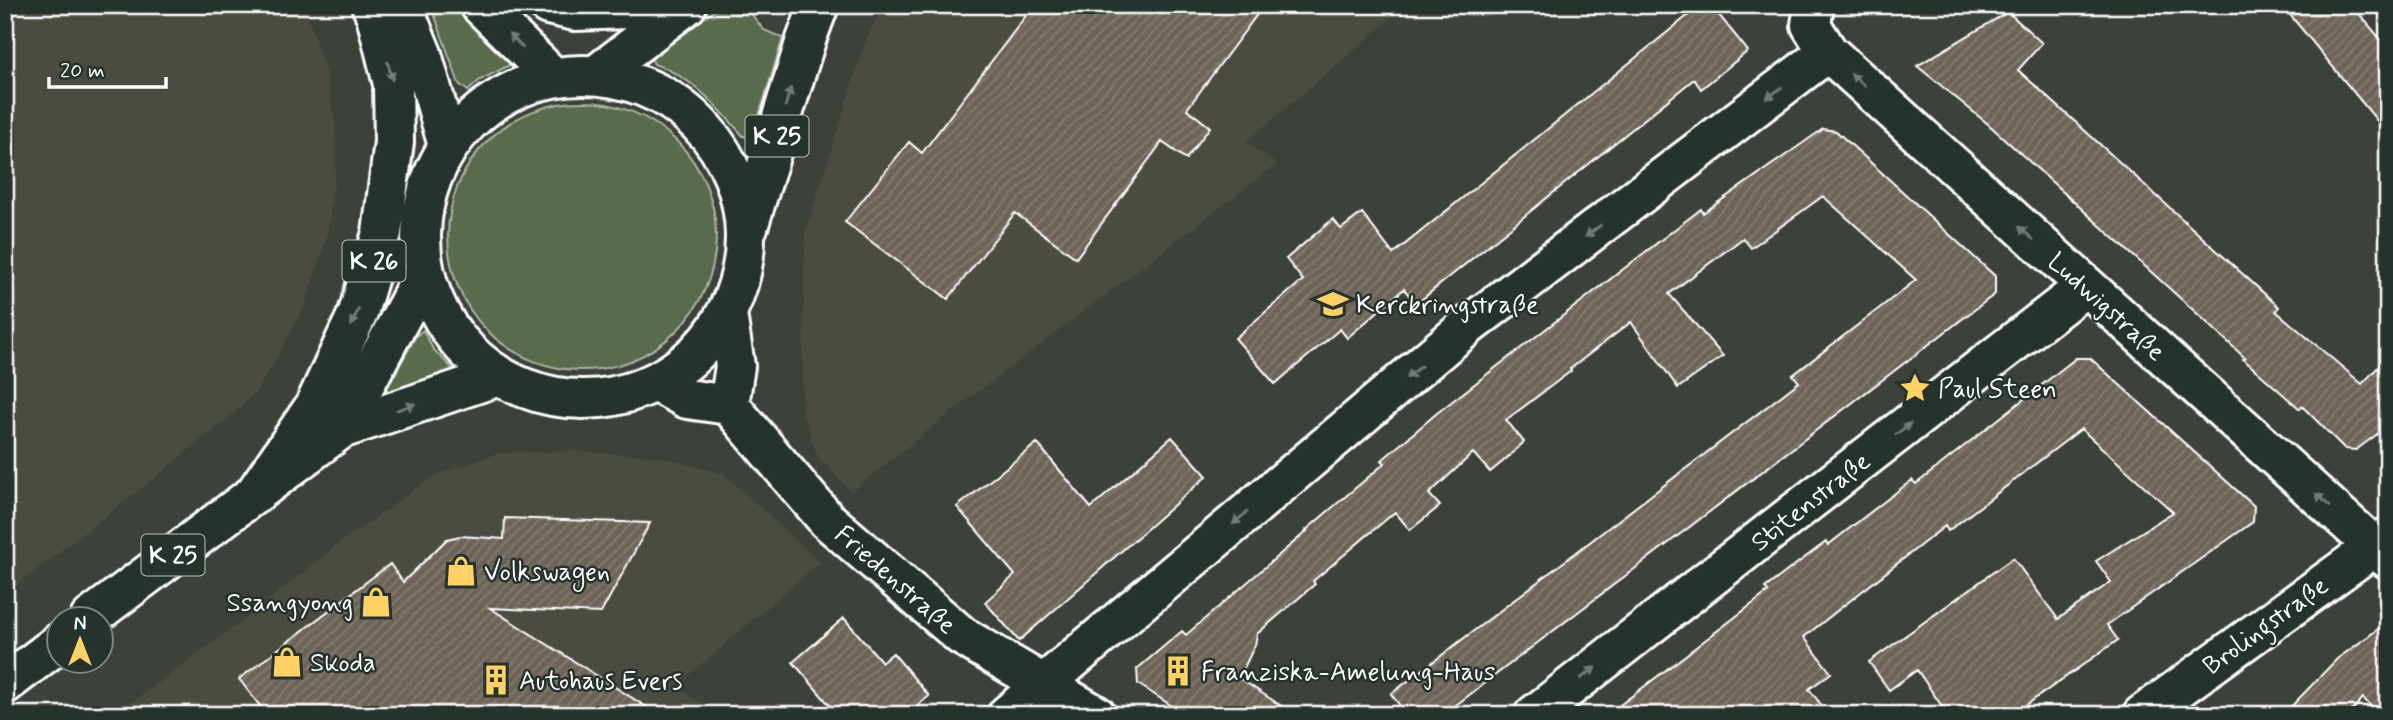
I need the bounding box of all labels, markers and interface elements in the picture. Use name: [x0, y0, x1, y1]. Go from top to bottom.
one-way arrow: [509, 33, 525, 50]
scale bar: [49, 46, 166, 90]
text: 20 m: [60, 57, 105, 85]
one-way arrow: [384, 60, 395, 82]
one-way arrow: [1849, 72, 1867, 88]
one-way arrow: [1765, 86, 1783, 101]
one-way arrow: [784, 87, 794, 108]
road number: K 25: [746, 116, 808, 156]
one-way arrow: [1583, 224, 1602, 238]
one-way arrow: [2018, 226, 2035, 242]
road number: K 26: [342, 240, 406, 282]
street label: Ludwigstraße: [2040, 246, 2172, 370]
school or university icon: Kerckringstraße: [1316, 287, 1350, 321]
place label: Kerckringstraße: [1356, 289, 1539, 323]
one-way arrow: [350, 307, 361, 328]
one-way arrow: [1405, 364, 1422, 379]
place icon: Paul Steen: [1898, 371, 1932, 405]
place label: Paul Steen: [1938, 373, 2057, 407]
one-way arrow: [395, 401, 416, 412]
one-way arrow: [1894, 422, 1912, 436]
street label: Stitenstraße: [1745, 445, 1878, 560]
one-way arrow: [2314, 492, 2332, 508]
one-way arrow: [1231, 510, 1248, 525]
street label: Friedenstraße: [827, 518, 963, 643]
road number: K 25: [142, 534, 204, 576]
shop icon: Volkswagen: [444, 554, 478, 588]
place label: Volkswagen: [484, 556, 610, 592]
street label: Brolingstraße: [2197, 570, 2338, 686]
shop icon: Ssangyong: [359, 585, 393, 619]
place label: Ssangyong: [226, 587, 353, 621]
north arrow: [46, 604, 116, 674]
text: N: [74, 612, 86, 637]
shop icon: Skoda: [270, 645, 304, 679]
place label: Skoda: [310, 647, 376, 681]
building icon: Franziska-Amelung-Haus: [1161, 654, 1195, 688]
place label: Franziska-Amelung-Haus: [1201, 656, 1495, 690]
building icon: Autohaus Evers: [479, 663, 513, 697]
place label: Autohaus Evers: [519, 665, 682, 699]
one-way arrow: [1578, 665, 1596, 680]

